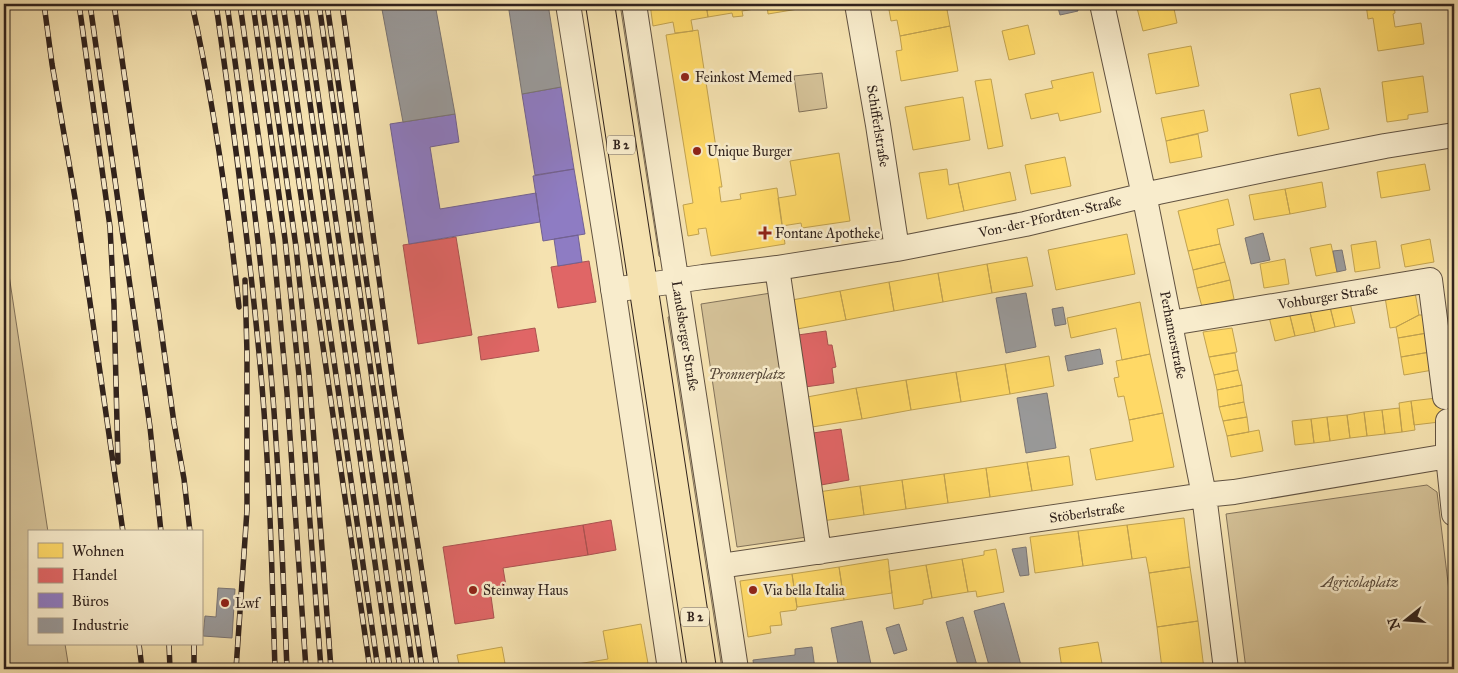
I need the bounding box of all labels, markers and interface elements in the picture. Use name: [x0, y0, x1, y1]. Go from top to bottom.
place label: Feinkost Memed: [695, 69, 792, 86]
marker: Feinkost Memed: [679, 71, 691, 83]
street label: Schifferlstraße: [863, 84, 893, 169]
road number: B 2: [607, 136, 635, 154]
place label: Unique Burger: [707, 143, 792, 161]
marker: Unique Burger: [691, 145, 703, 157]
street label: Von-der-Pfordten-Straße: [976, 192, 1123, 242]
place label: Fontane Apotheke: [775, 225, 880, 242]
marker: Fontane Apotheke: [759, 227, 771, 239]
street label: Landsberger Straße: [668, 279, 702, 393]
street label: Vohburger Straße: [1276, 281, 1379, 313]
street label: Perhamerstraße: [1156, 289, 1190, 381]
park label: Pronnerplatz: [709, 366, 785, 384]
street label: Stöberlstraße: [1048, 499, 1126, 527]
legend: [28, 530, 202, 646]
text: Wohnen: [72, 542, 124, 560]
text: Handel: [72, 566, 118, 584]
park label: Agricolaplatz: [1320, 574, 1398, 592]
place label: Steinway Haus: [483, 582, 568, 599]
place label: Via bella Italia: [762, 582, 845, 599]
marker: Steinway Haus: [467, 584, 479, 596]
marker: Via bella Italia: [747, 584, 759, 596]
text: Büros: [72, 592, 109, 610]
place label: Lwf: [235, 595, 261, 612]
north arrow: [1380, 596, 1430, 646]
marker: Lwf: [219, 597, 231, 609]
road number: B 2: [681, 608, 709, 626]
text: N: [1384, 615, 1404, 632]
text: Industrie: [72, 616, 129, 634]

